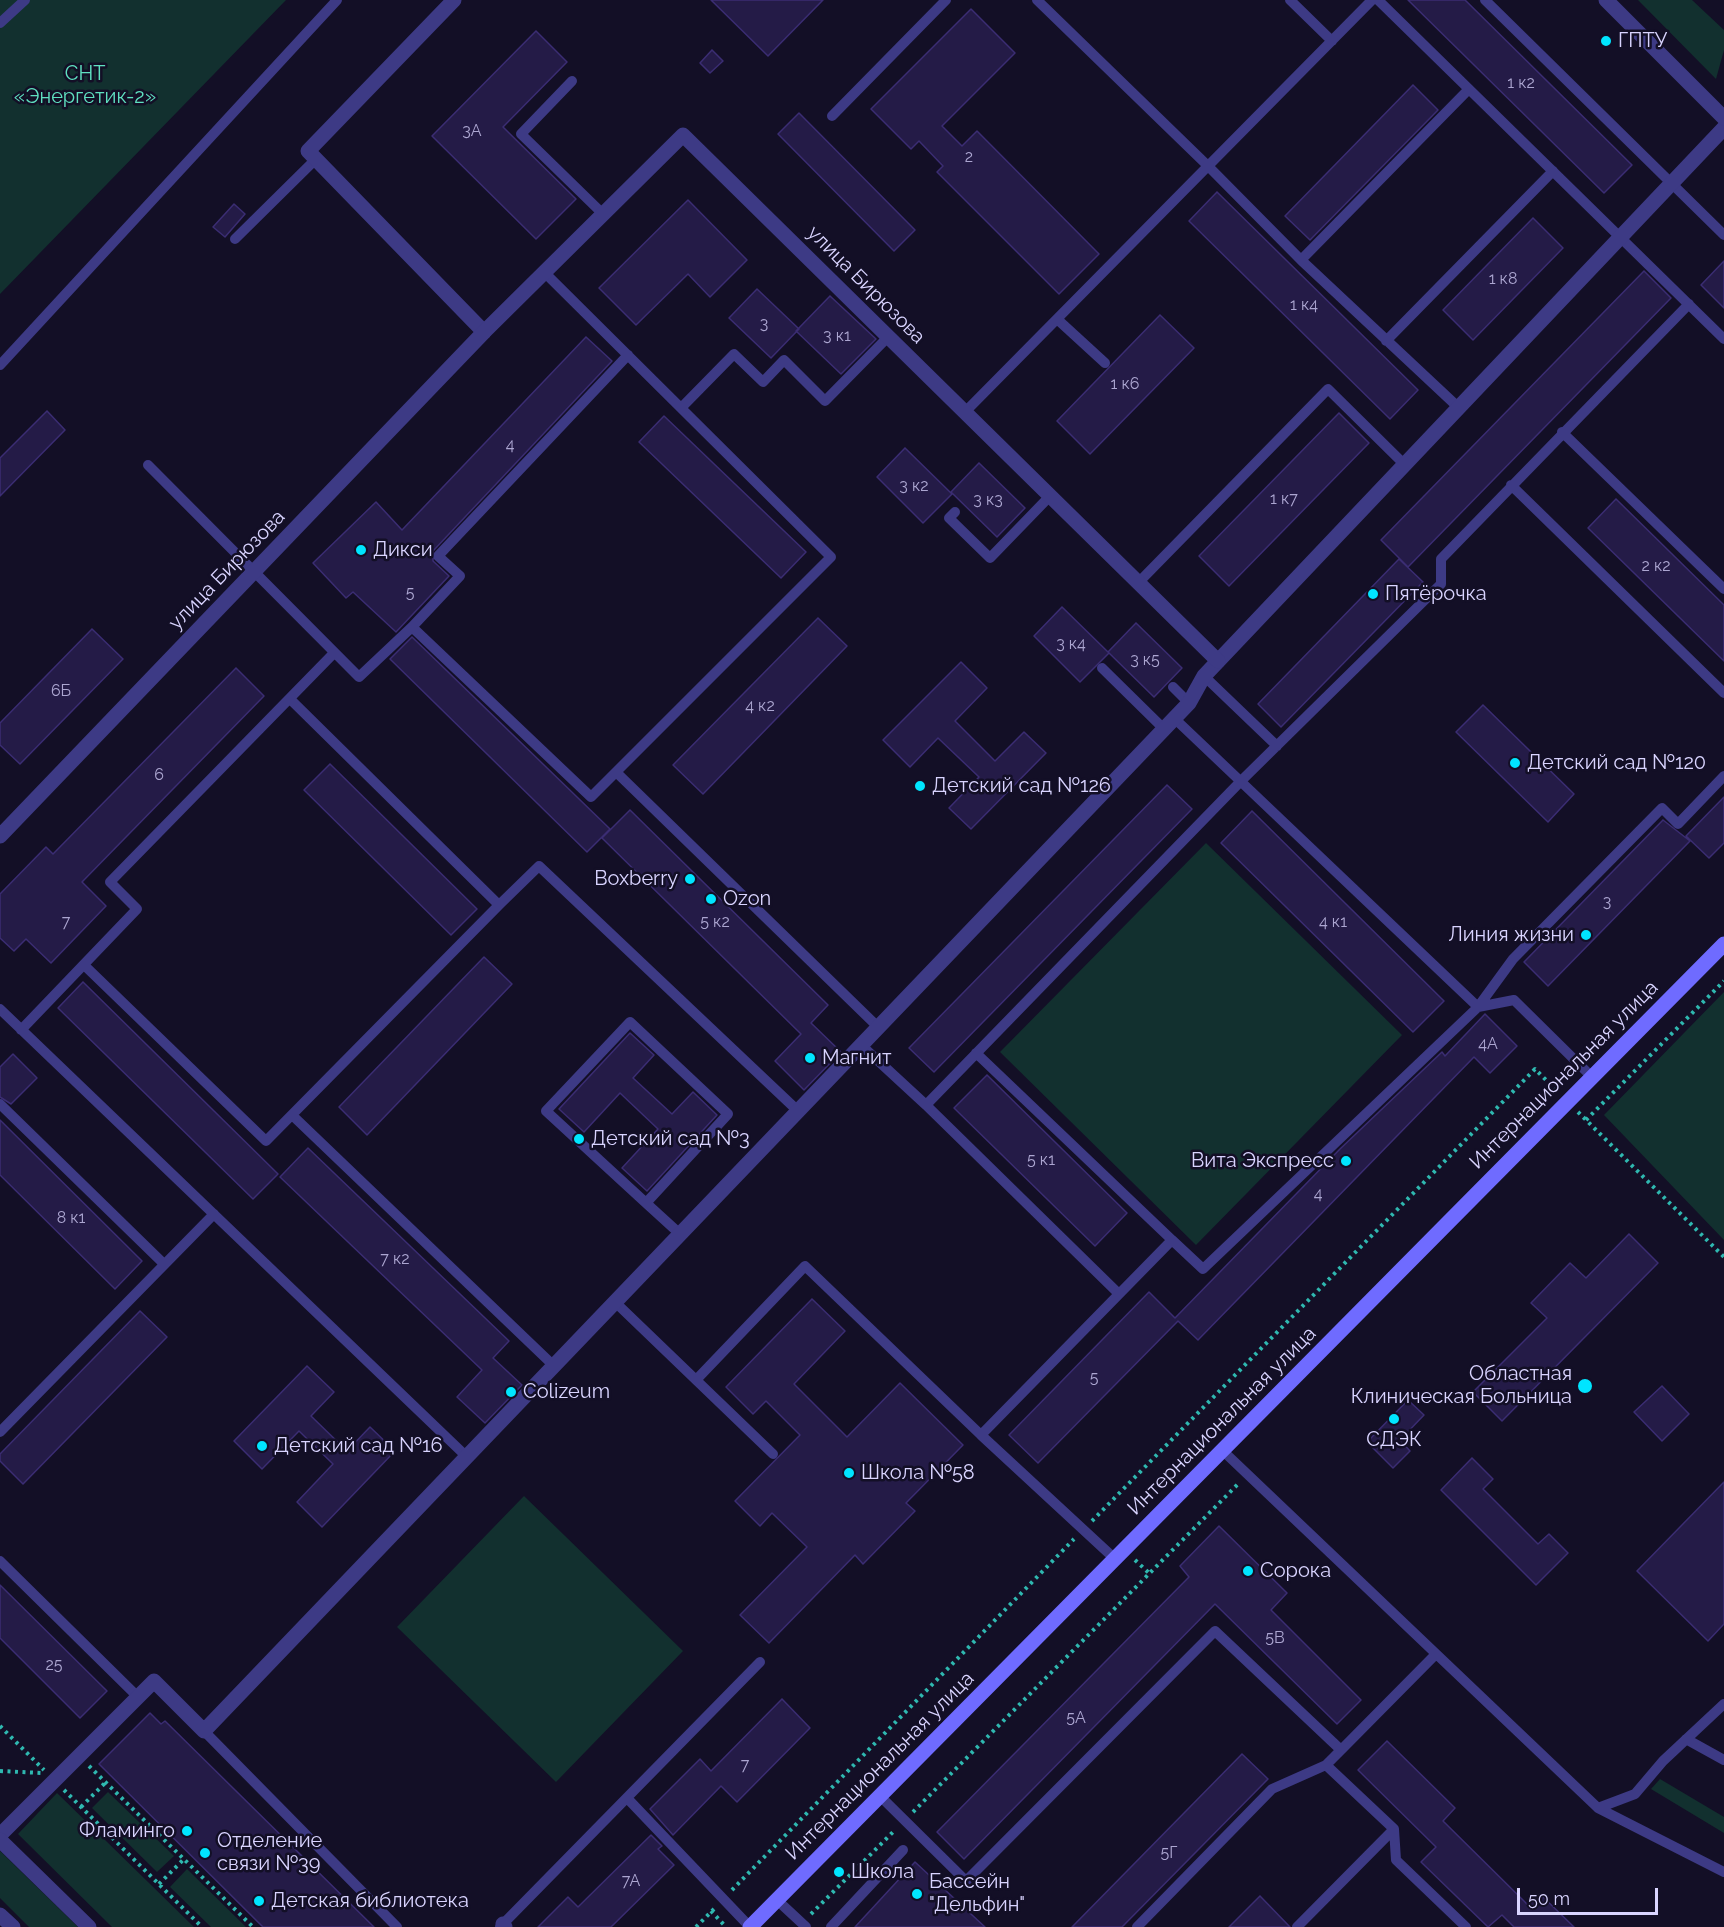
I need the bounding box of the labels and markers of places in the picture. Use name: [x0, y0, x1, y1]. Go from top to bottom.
place label: ГПТУ: [1618, 29, 1667, 53]
marker: ГПТУ: [1599, 34, 1613, 48]
place label: Дикси: [373, 538, 433, 562]
marker: Дикси: [354, 543, 368, 557]
place label: Пятёрочка: [1385, 582, 1487, 606]
marker: Пятёрочка: [1366, 587, 1380, 601]
place label: Детский сад №120: [1527, 751, 1706, 775]
marker: Детский сад №120: [1508, 756, 1522, 770]
place label: Детский сад №126: [932, 774, 1111, 798]
marker: Детский сад №126: [913, 779, 927, 793]
place label: Boxberry: [594, 867, 678, 891]
marker: Boxberry: [683, 872, 697, 886]
place label: Ozon: [723, 887, 771, 911]
marker: Ozon: [704, 892, 718, 906]
place label: Линия жизни: [1448, 923, 1574, 947]
marker: Линия жизни: [1579, 928, 1593, 942]
place label: Магнит: [822, 1046, 892, 1070]
marker: Магнит: [803, 1051, 817, 1065]
place label: Детский сад №3: [591, 1127, 750, 1151]
marker: Детский сад №3: [572, 1132, 586, 1146]
place label: Вита Экспресс: [1191, 1149, 1334, 1173]
marker: Вита Экспресс: [1339, 1154, 1353, 1168]
place label: Областная Клиническая Больница: [1351, 1362, 1572, 1409]
marker: Областная Клиническая Больница: [1576, 1377, 1594, 1395]
place label: Colizeum: [523, 1380, 610, 1404]
marker: Colizeum: [504, 1385, 518, 1399]
marker: СДЭК: [1387, 1412, 1401, 1426]
place label: СДЭК: [1366, 1428, 1422, 1452]
place label: Детский сад №16: [274, 1434, 442, 1458]
marker: Детский сад №16: [255, 1439, 269, 1453]
place label: Школа №58: [861, 1461, 975, 1485]
marker: Школа №58: [842, 1466, 856, 1480]
place label: Сорока: [1260, 1559, 1331, 1583]
marker: Сорока: [1241, 1564, 1255, 1578]
place label: Фламинго: [79, 1819, 175, 1843]
marker: Фламинго: [180, 1824, 194, 1838]
place label: Отделение связи №39: [217, 1829, 322, 1876]
marker: Отделение связи №39: [198, 1846, 212, 1860]
place label: Школа: [851, 1860, 914, 1884]
marker: Школа: [832, 1865, 846, 1879]
place label: Бассейн "Дельфин": [929, 1870, 1025, 1917]
marker: Бассейн "Дельфин": [910, 1887, 924, 1901]
place label: Детская библиотека: [271, 1889, 469, 1913]
marker: Детская библиотека: [252, 1894, 266, 1908]

